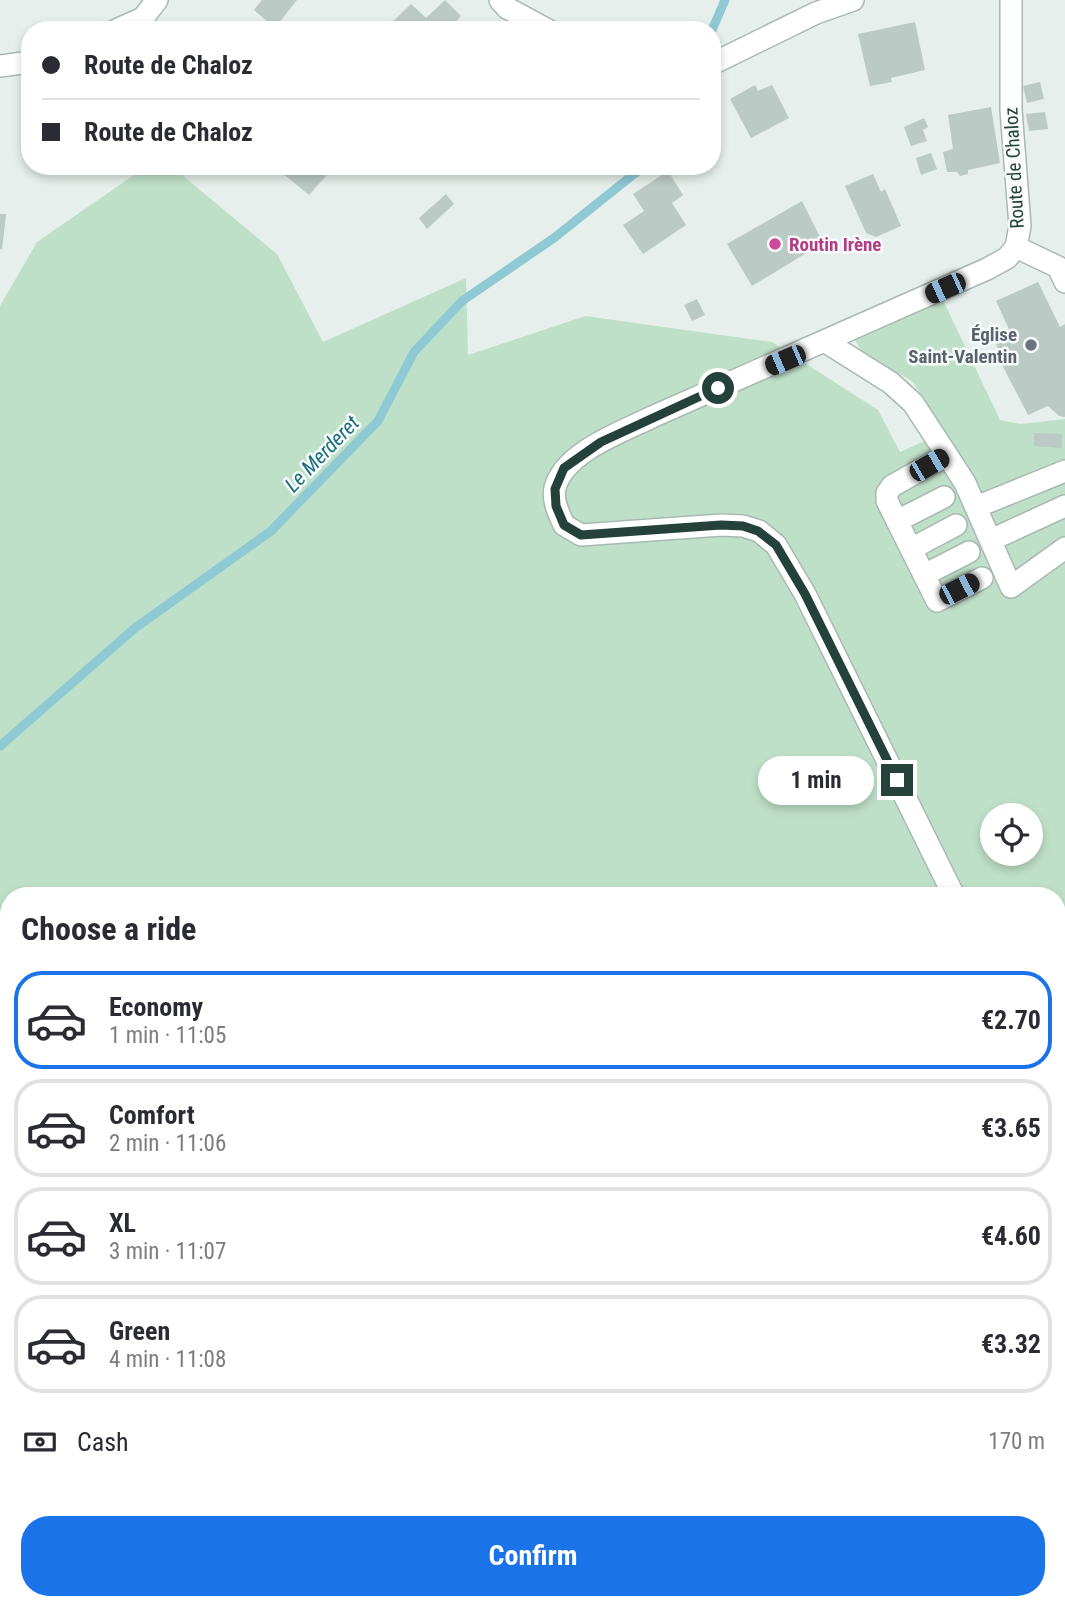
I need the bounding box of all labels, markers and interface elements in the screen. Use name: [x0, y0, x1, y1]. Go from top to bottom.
text: Route de Chaloz: [84, 50, 253, 80]
street label: Route de Chaloz: [999, 107, 1029, 229]
text: Route de Chaloz: [84, 117, 253, 147]
place label: Routin Irène: [789, 233, 881, 256]
marker: Routin Irène: [767, 236, 783, 252]
car: [922, 270, 969, 306]
place label: Église Saint-Valentin: [908, 323, 1017, 368]
marker: Église Saint-Valentin: [1023, 337, 1039, 353]
car: [762, 342, 809, 378]
route start: [702, 372, 734, 404]
water label: Le Merderet: [280, 410, 365, 497]
car: [906, 445, 953, 485]
car: [936, 570, 983, 608]
callout: 1 min: [757, 756, 872, 804]
route end: [881, 764, 913, 796]
text: 1 min: [790, 767, 842, 794]
map controls: [980, 803, 1043, 866]
button: locate: [980, 803, 1043, 866]
text: Choose a ride: [21, 910, 196, 948]
icon: car: [25, 989, 88, 1052]
text: Economy: [109, 992, 203, 1022]
text: €2.70: [981, 1005, 1041, 1035]
text: 1 min · 11:05: [109, 1022, 226, 1049]
icon: car: [25, 1097, 88, 1160]
text: Comfort: [109, 1100, 195, 1130]
text: €3.65: [981, 1113, 1041, 1143]
text: 2 min · 11:06: [109, 1130, 226, 1157]
icon: car: [25, 1205, 88, 1268]
text: XL: [109, 1208, 136, 1238]
text: €4.60: [981, 1221, 1041, 1251]
text: 3 min · 11:07: [109, 1238, 226, 1265]
icon: car: [25, 1313, 88, 1376]
text: Green: [109, 1316, 170, 1346]
text: €3.32: [981, 1329, 1041, 1359]
text: 4 min · 11:08: [109, 1346, 226, 1373]
icon: cash: [21, 1423, 59, 1461]
text: Cash: [77, 1427, 129, 1457]
text: 170 m: [988, 1428, 1045, 1455]
button: Confirm: [21, 1516, 1045, 1596]

